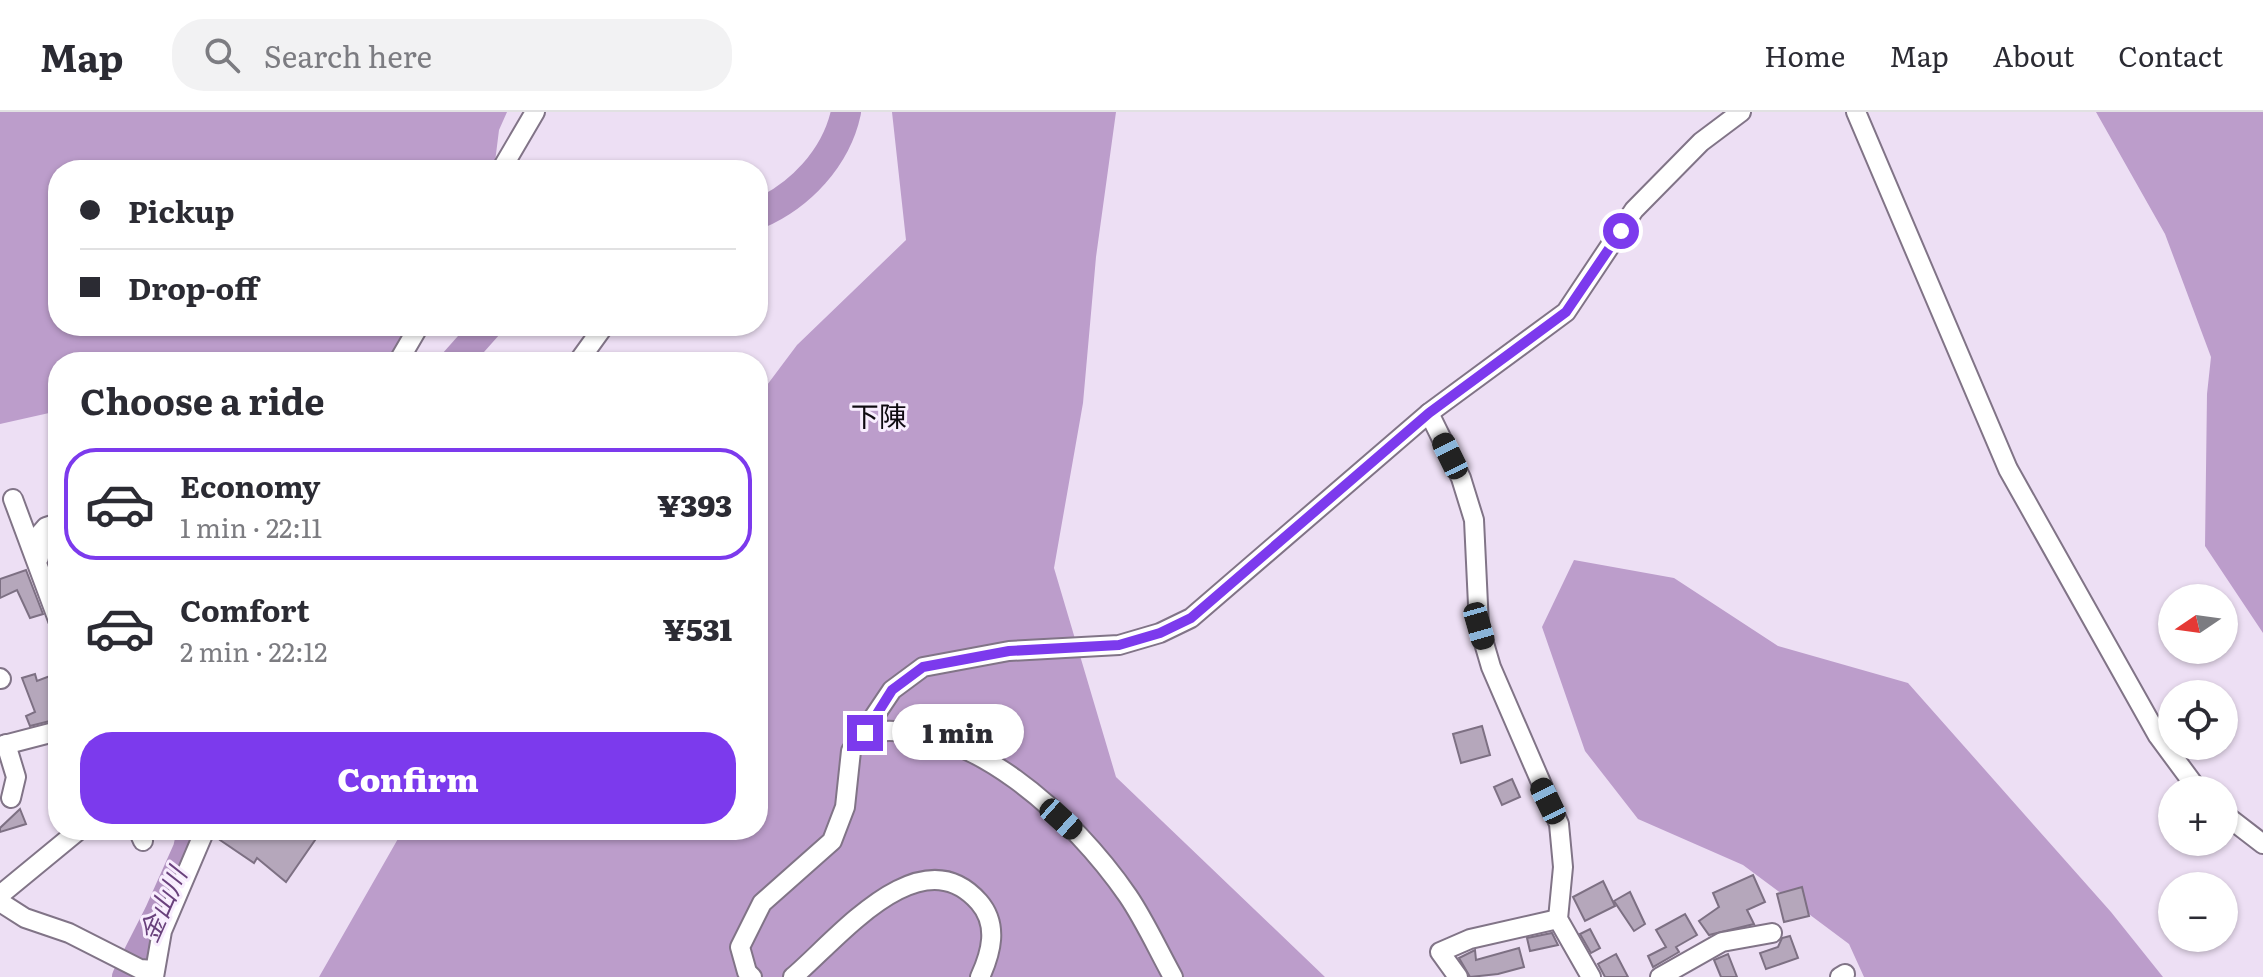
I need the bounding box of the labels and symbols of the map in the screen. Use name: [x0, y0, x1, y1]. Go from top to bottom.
route start: [1603, 213, 1639, 249]
district label: 下陳: [851, 394, 907, 436]
car: [1429, 429, 1471, 483]
north arrow: [2158, 584, 2238, 664]
car: [1461, 600, 1497, 652]
callout: 1 min: [893, 705, 1025, 761]
route end: [847, 715, 883, 751]
car: [1527, 774, 1569, 828]
car: [1035, 794, 1087, 844]
water label: 金山川: [127, 858, 196, 948]

